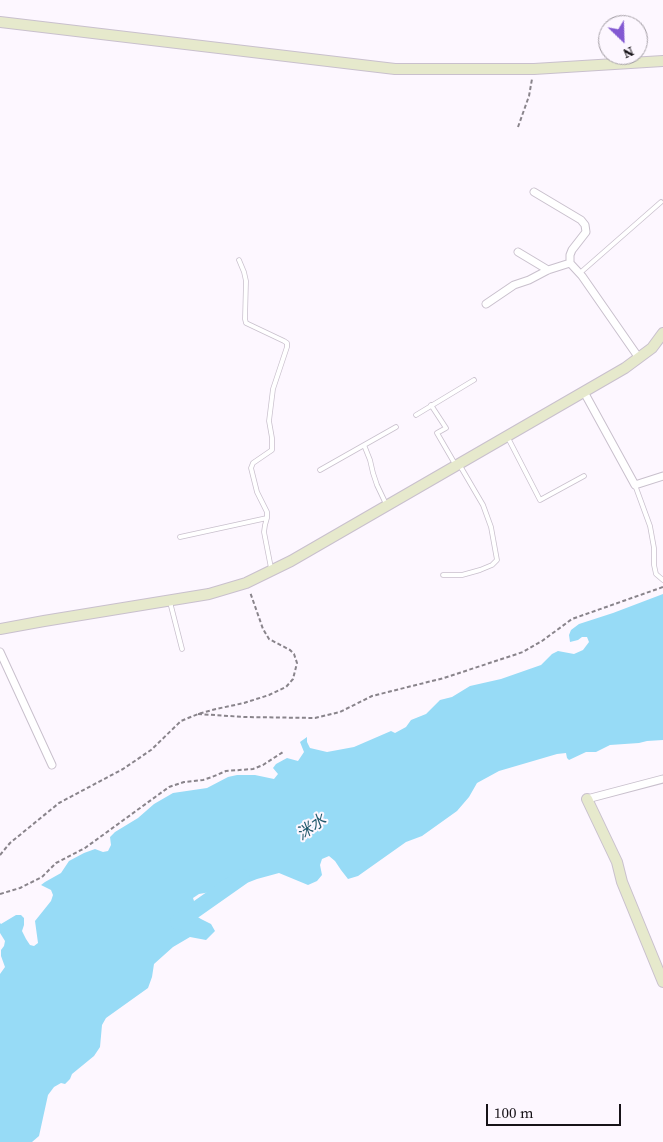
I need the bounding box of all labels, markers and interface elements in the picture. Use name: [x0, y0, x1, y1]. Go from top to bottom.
north arrow: [598, 15, 648, 65]
text: N: [620, 42, 637, 64]
water label: 洣水: [293, 811, 331, 845]
scale bar: [488, 1094, 623, 1126]
text: 100 m: [494, 1102, 534, 1123]

